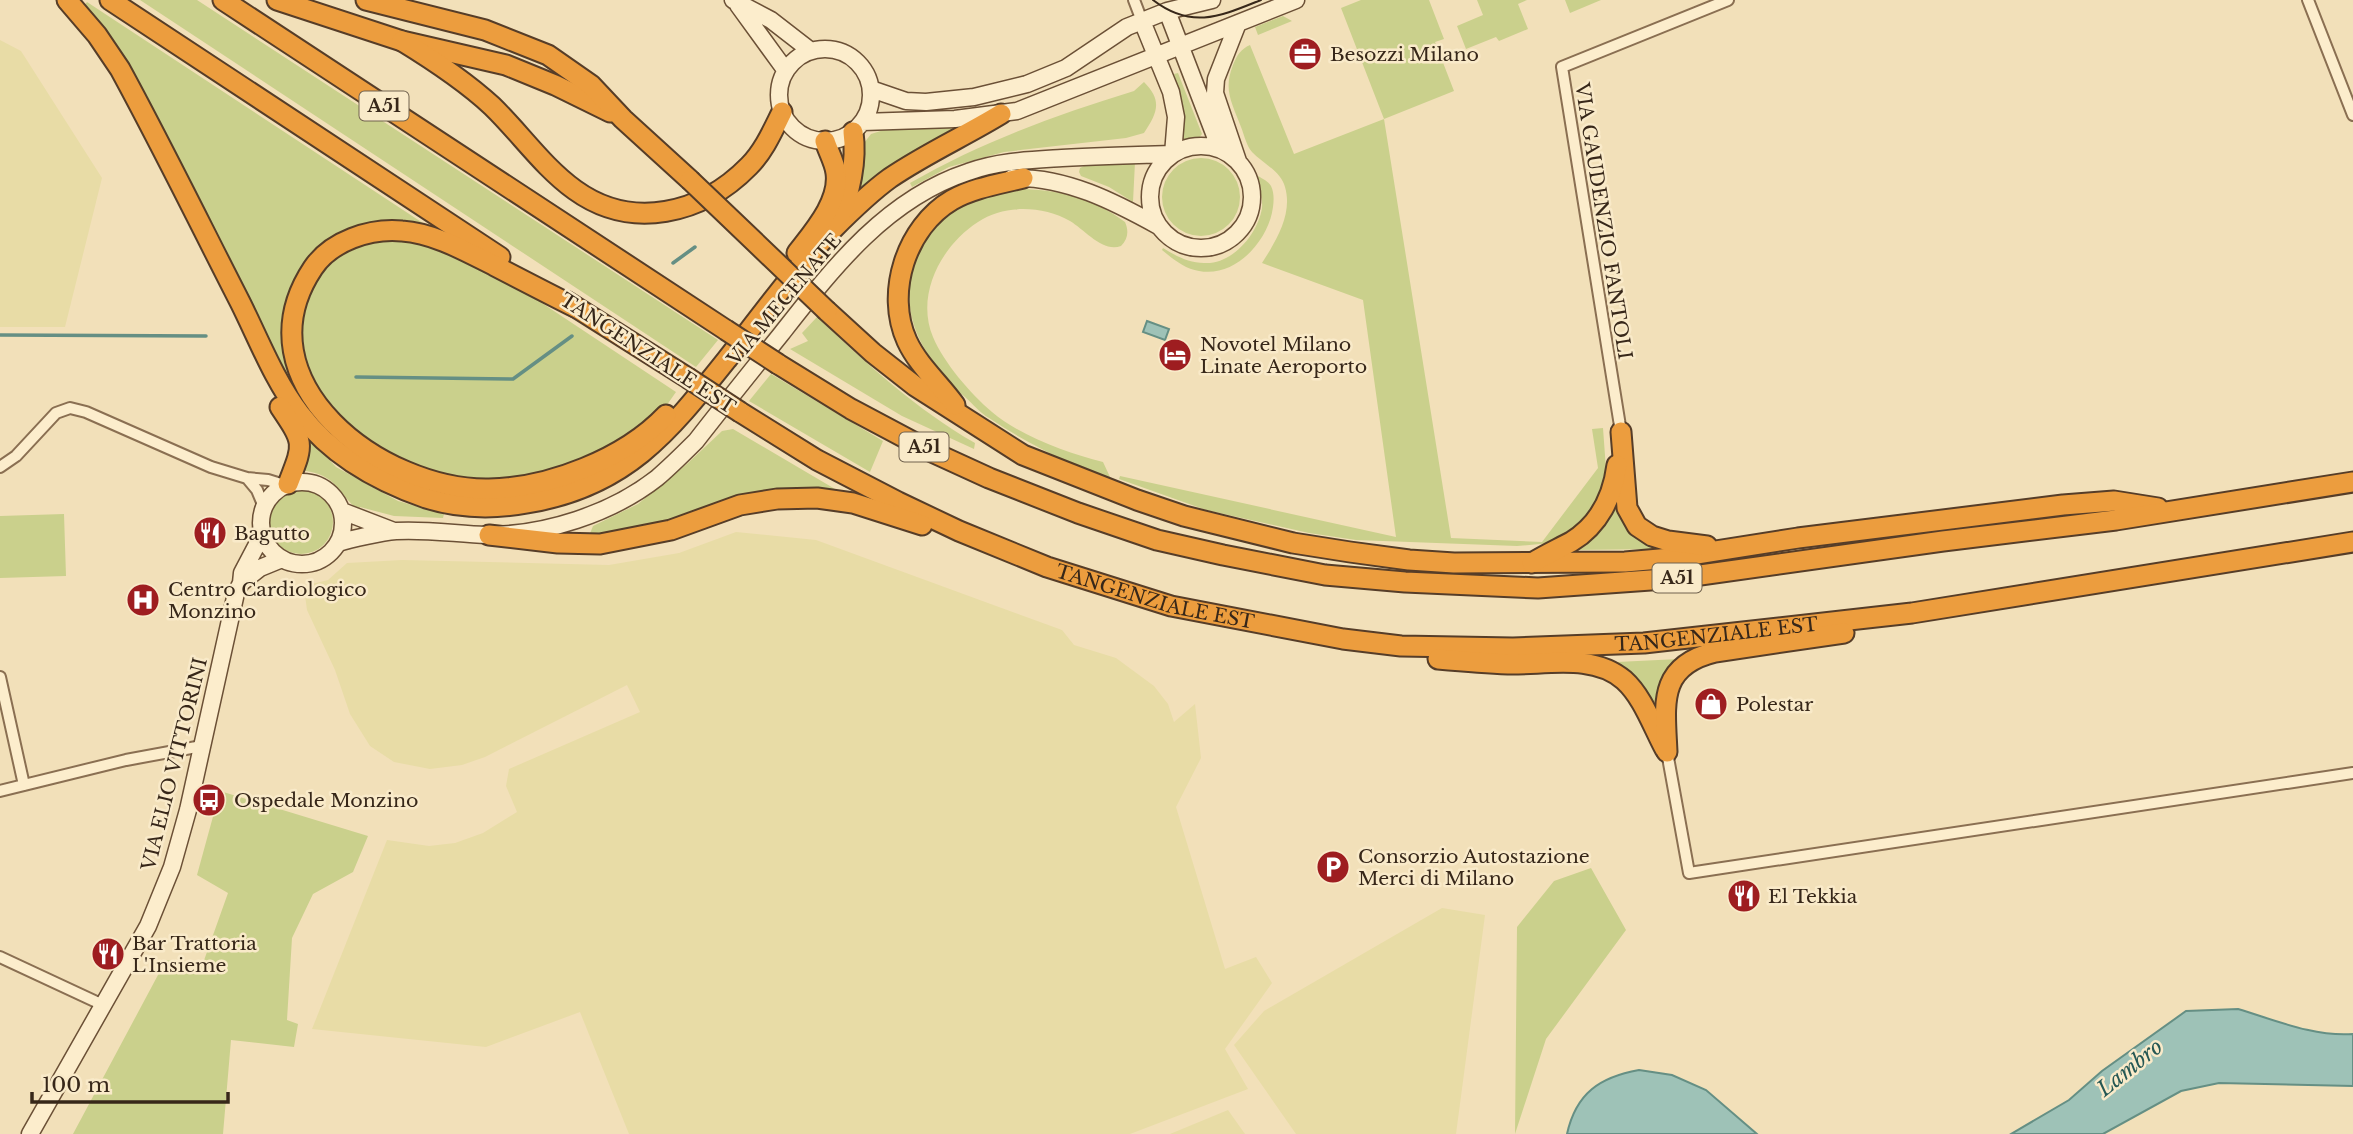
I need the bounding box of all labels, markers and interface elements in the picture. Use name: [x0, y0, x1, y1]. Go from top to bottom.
office icon: Besozzi Milano: [1286, 35, 1324, 73]
place label: Besozzi Milano: [1330, 43, 1479, 66]
street label: VIA GAUDENZIO FANTOLI: [1570, 80, 1637, 361]
road number: A51: [360, 92, 408, 120]
street label: VIA MECENATE: [722, 229, 846, 371]
street label: TANGENZIALE EST: [556, 288, 740, 419]
place label: Novotel Milano Linate Aeroporto: [1200, 333, 1367, 378]
hotel icon: Novotel Milano Linate Aeroporto: [1156, 336, 1194, 374]
road number: A51: [900, 432, 948, 462]
restaurant icon: Bagutto: [191, 514, 229, 552]
place label: Bagutto: [234, 522, 310, 545]
street label: TANGENZIALE EST: [1053, 560, 1256, 634]
road number: A51: [1652, 564, 1702, 592]
place label: Centro Cardiologico Monzino: [168, 578, 367, 623]
hospital icon: Centro Cardiologico Monzino: [124, 581, 162, 619]
street label: TANGENZIALE EST: [1614, 613, 1819, 656]
street label: VIA ELIO VITTORINI: [137, 655, 212, 874]
shop icon: Polestar: [1692, 685, 1730, 723]
place label: Polestar: [1736, 693, 1813, 716]
bus stop icon: Ospedale Monzino: [190, 781, 228, 819]
place label: Ospedale Monzino: [234, 789, 418, 812]
place label: Consorzio Autostazione Merci di Milano: [1358, 845, 1590, 890]
parking icon: Consorzio Autostazione Merci di Milano: [1314, 848, 1352, 886]
restaurant icon: El Tekkia: [1725, 877, 1763, 915]
place label: El Tekkia: [1768, 885, 1858, 908]
place label: Bar Trattoria L'Insieme: [132, 932, 257, 977]
restaurant icon: Bar Trattoria L'Insieme: [89, 935, 127, 973]
water label: Lambro: [2091, 1034, 2168, 1103]
scale bar: [32, 1060, 228, 1104]
text: 100 m: [42, 1072, 110, 1098]

